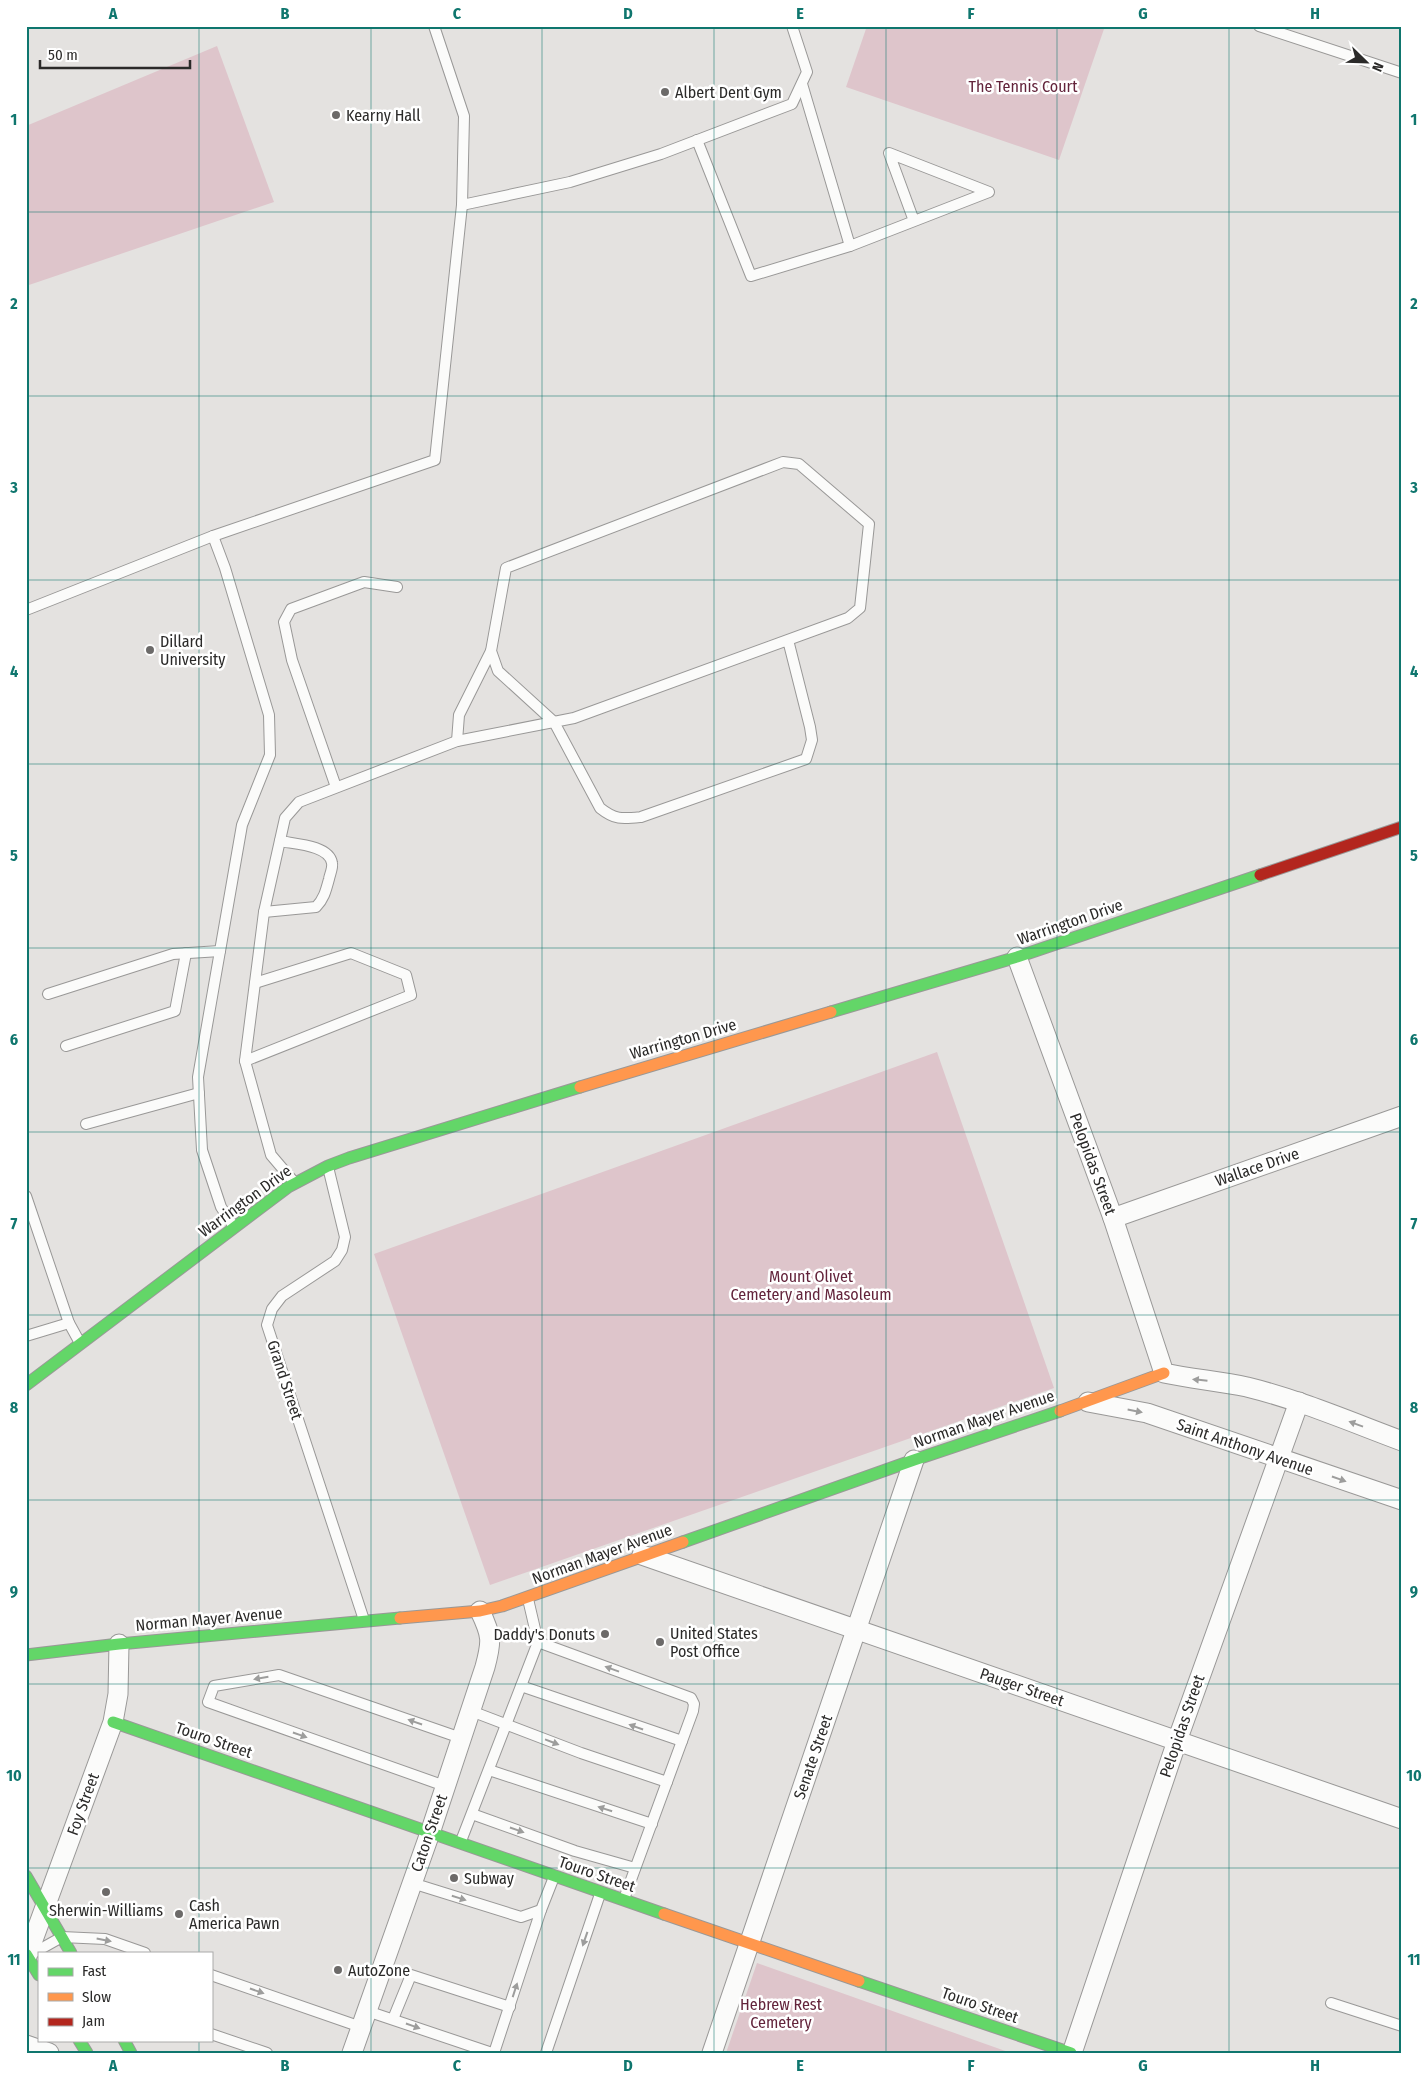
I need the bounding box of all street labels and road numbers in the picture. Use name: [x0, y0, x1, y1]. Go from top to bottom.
street label: Warrington Drive: [1015, 895, 1125, 949]
street label: Warrington Drive: [628, 1015, 739, 1063]
street label: Pelopidas Street: [1066, 1110, 1121, 1218]
street label: Wallace Drive: [1213, 1144, 1302, 1190]
street label: Warrington Drive: [195, 1161, 295, 1241]
street label: Grand Street: [263, 1338, 307, 1423]
street label: Norman Mayer Avenue: [911, 1386, 1057, 1452]
street label: Saint Anthony Avenue: [1174, 1415, 1316, 1479]
street label: Norman Mayer Avenue: [529, 1520, 675, 1588]
street label: Norman Mayer Avenue: [135, 1603, 283, 1635]
street label: Pauger Street: [977, 1664, 1067, 1710]
street label: Pelopidas Street: [1156, 1672, 1209, 1780]
street label: Senate Street: [790, 1712, 837, 1802]
street label: Touro Street: [173, 1718, 256, 1762]
street label: Foy Street: [63, 1769, 103, 1838]
street label: Caton Street: [407, 1791, 451, 1874]
street label: Touro Street: [556, 1852, 639, 1896]
street label: Touro Street: [939, 1983, 1022, 2027]

